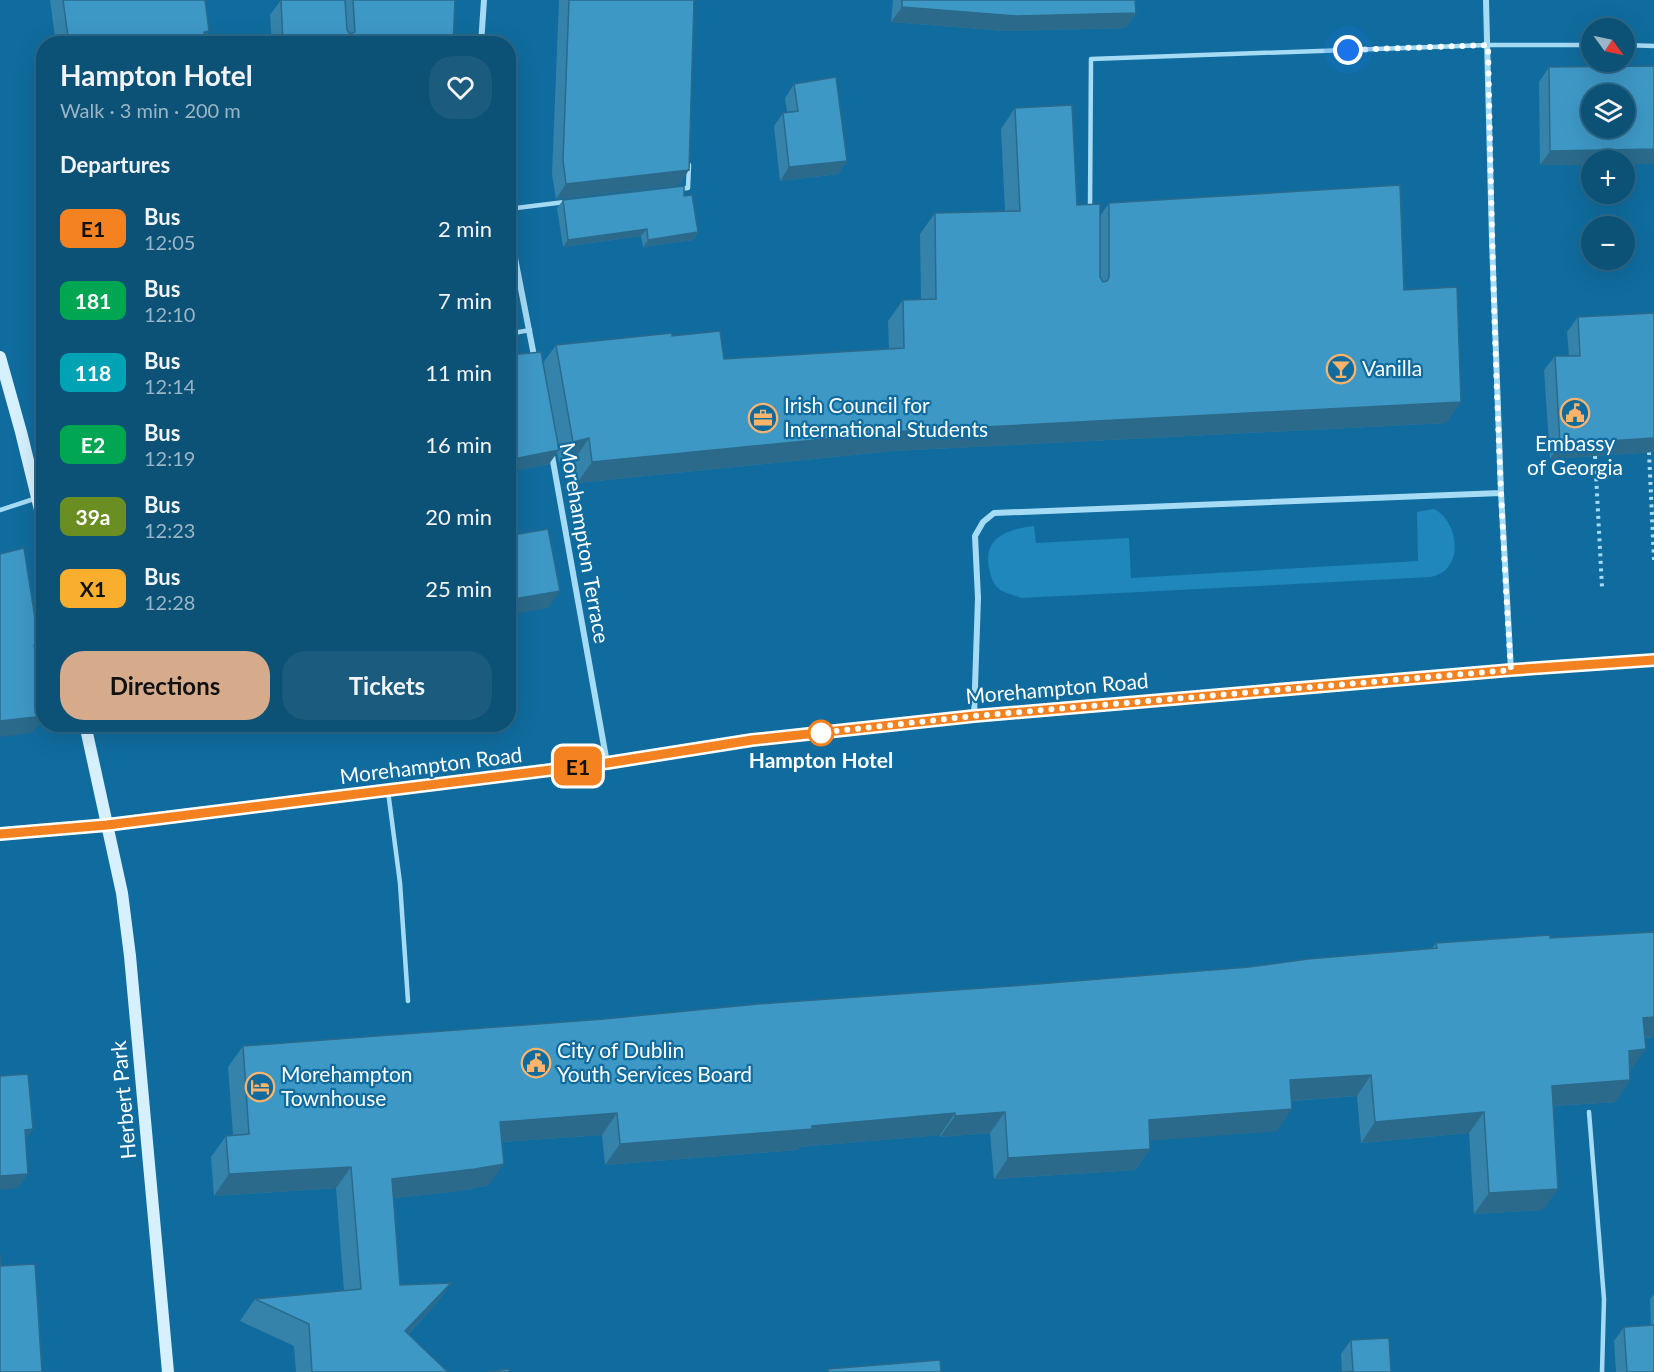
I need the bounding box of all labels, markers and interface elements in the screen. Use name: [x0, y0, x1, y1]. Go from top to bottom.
north arrow: [1581, 18, 1635, 72]
map controls: [1581, 18, 1635, 270]
your location: [1333, 35, 1363, 65]
button: heart: [429, 56, 492, 119]
text: Hampton Hotel: [60, 58, 253, 92]
button: layers: [1581, 84, 1635, 138]
text: Walk · 3 min · 200 m: [60, 98, 241, 122]
button: +: [1581, 150, 1635, 204]
text: Departures: [60, 151, 170, 178]
text: Bus: [144, 203, 180, 230]
text: 2 min: [438, 215, 492, 242]
text: E1: [81, 216, 105, 241]
button: −: [1581, 216, 1635, 270]
text: 12:05: [144, 230, 195, 254]
text: Bus: [144, 275, 180, 302]
text: 7 min: [438, 287, 492, 314]
text: 181: [75, 288, 111, 313]
text: 12:10: [144, 302, 195, 326]
text: Bus: [144, 347, 180, 374]
bar icon: Vanilla: [1325, 353, 1357, 385]
place label: Vanilla: [1362, 355, 1422, 380]
text: 11 min: [425, 359, 492, 386]
text: 118: [75, 360, 111, 385]
text: 12:14: [144, 374, 195, 398]
place label: Irish Council for International Students: [784, 392, 988, 441]
public building icon: Embassy of Georgia: [1559, 397, 1591, 429]
office icon: Irish Council for International Students: [747, 402, 779, 434]
text: Bus: [144, 419, 180, 446]
place label: Embassy of Georgia: [1527, 430, 1623, 479]
text: 16 min: [425, 431, 492, 458]
text: E2: [81, 432, 105, 457]
street label: Morehampton Terrace: [555, 440, 615, 645]
text: 12:19: [144, 446, 195, 470]
text: Bus: [144, 491, 180, 518]
text: 20 min: [425, 503, 492, 530]
text: 39a: [75, 504, 111, 529]
text: 12:23: [144, 518, 195, 542]
text: Bus: [144, 563, 180, 590]
text: 25 min: [425, 575, 492, 602]
text: X1: [80, 576, 106, 601]
text: 12:28: [144, 590, 195, 614]
button: Directions: [60, 651, 270, 720]
button: Tickets: [282, 651, 492, 720]
street label: Morehampton Road: [964, 667, 1149, 708]
marker: Hampton Hotel: [808, 720, 834, 746]
street label: Morehampton Road: [338, 741, 523, 788]
line badge: E1: [551, 746, 605, 786]
place label: Hampton Hotel: [749, 747, 893, 772]
text: E1: [566, 754, 590, 779]
place label: City of Dublin Youth Services Board: [557, 1037, 752, 1086]
street label: Herbert Park: [105, 1040, 140, 1160]
public building icon: City of Dublin Youth Services Board: [520, 1047, 552, 1079]
place label: Morehampton Townhouse: [281, 1061, 413, 1110]
hotel icon: Morehampton Townhouse: [244, 1071, 276, 1103]

